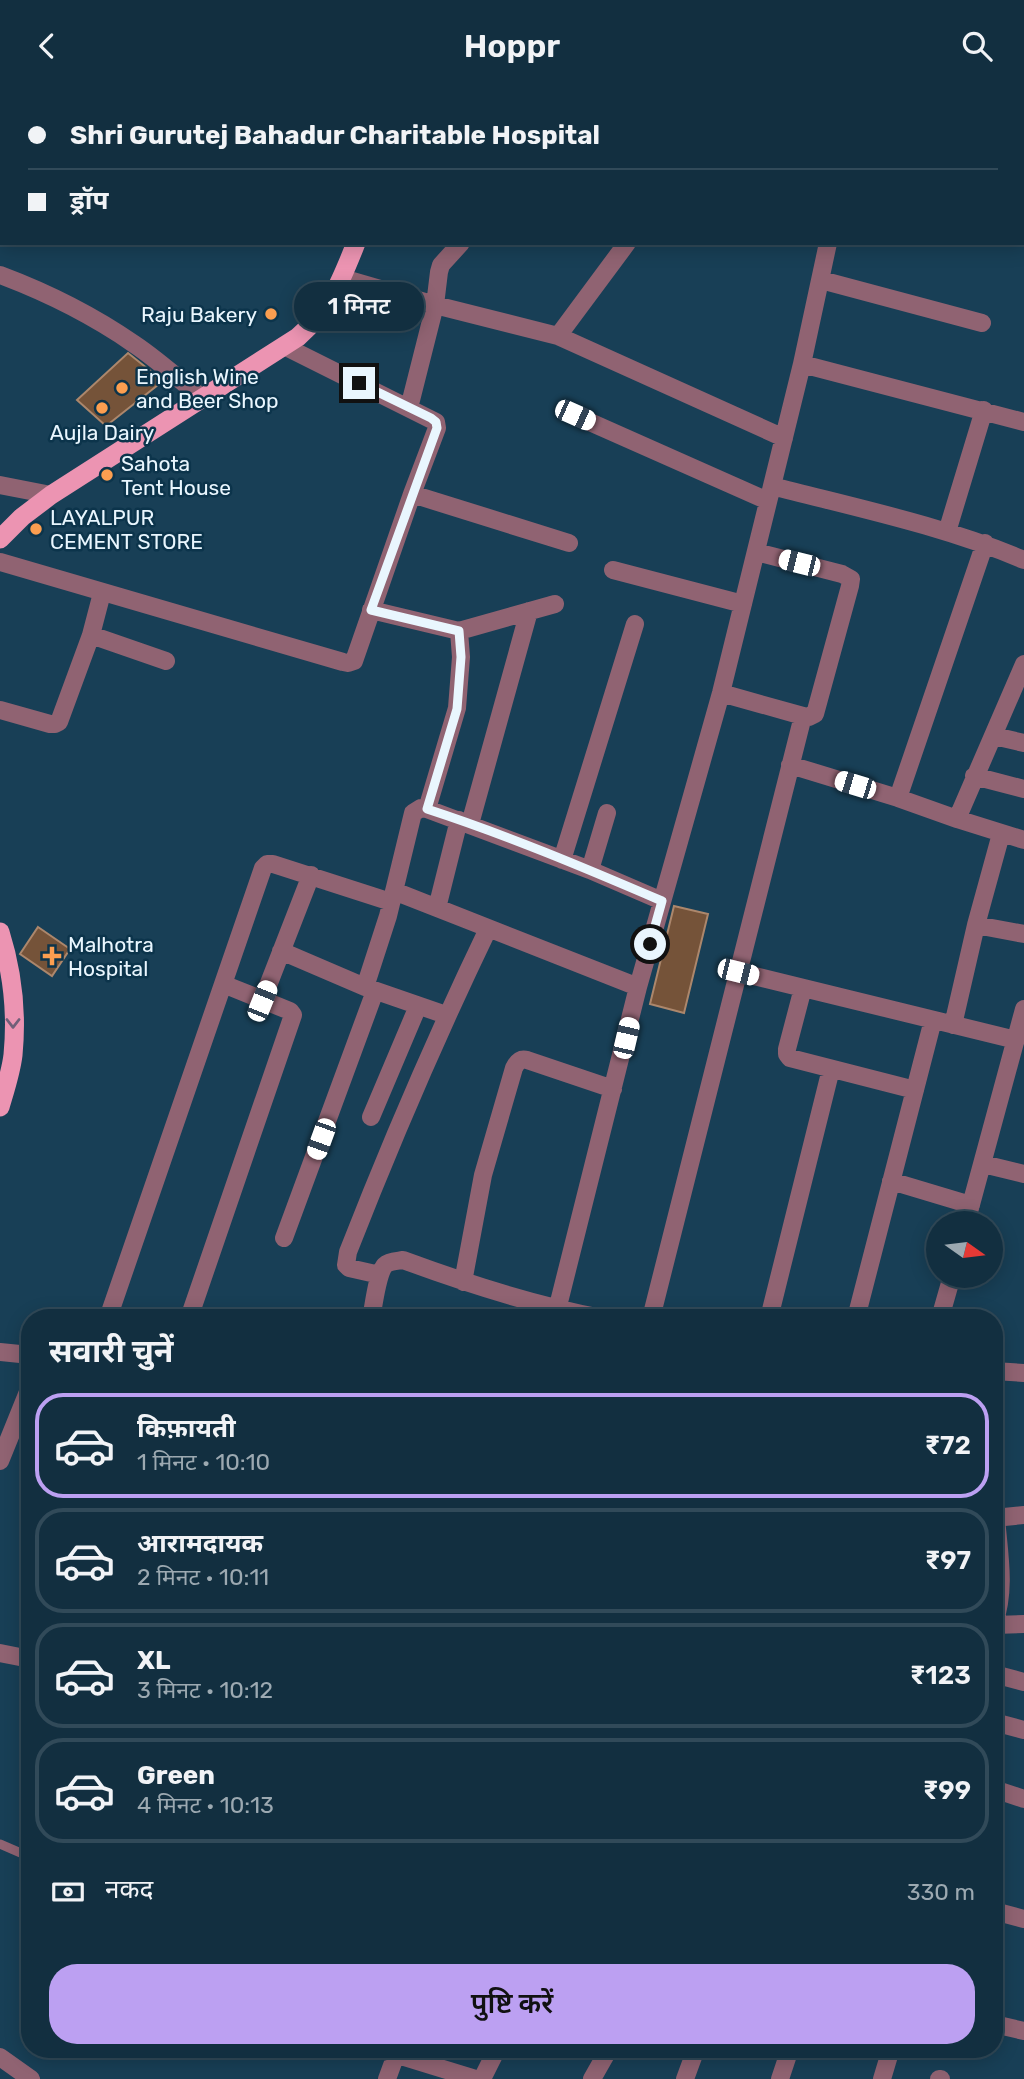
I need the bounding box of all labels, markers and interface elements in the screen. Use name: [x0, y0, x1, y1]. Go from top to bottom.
icon: back: [28, 27, 66, 65]
text: Hoppr: [464, 27, 560, 65]
icon: search: [958, 27, 996, 65]
text: Shri Gurutej Bahadur Charitable Hospital: [70, 120, 600, 151]
text: ड्रॉप: [70, 185, 108, 216]
callout: 1 मिनट: [294, 281, 424, 331]
text: 1 मिनट: [328, 292, 390, 320]
place label: Raju Bakery: [141, 302, 257, 327]
marker: Raju Bakery: [263, 306, 279, 322]
place label: English Wine and Beer Shop: [136, 364, 279, 413]
route end: [343, 367, 375, 399]
marker: English Wine and Beer Shop: [114, 380, 130, 396]
car: [552, 397, 599, 433]
marker: Aujla Dairy: [94, 400, 110, 416]
place label: Aujla Dairy: [50, 420, 155, 445]
place label: Sahota Tent House: [121, 451, 231, 500]
marker: Sahota Tent House: [99, 467, 115, 483]
place label: LAYALPUR CEMENT STORE: [50, 505, 203, 554]
marker: LAYALPUR CEMENT STORE: [28, 521, 44, 537]
car: [777, 548, 822, 578]
car: [832, 769, 879, 801]
route start: [634, 928, 666, 960]
place label: Malhotra Hospital: [68, 932, 154, 981]
marker: Malhotra Hospital: [42, 946, 62, 966]
car: [716, 957, 761, 987]
car: [245, 978, 280, 1024]
car: [612, 1015, 641, 1061]
one-way arrow: [5, 1018, 21, 1029]
car: [304, 1116, 339, 1162]
north arrow: [926, 1211, 1003, 1288]
map controls: [926, 1211, 1003, 1288]
text: सवारी चुनें: [49, 1332, 174, 1370]
text: किफ़ायती: [137, 1413, 236, 1444]
icon: car: [53, 1414, 116, 1477]
text: ₹72: [925, 1430, 971, 1461]
text: 1 मिनट · 10:10: [137, 1448, 270, 1476]
text: आरामदायक: [137, 1528, 263, 1559]
icon: car: [53, 1529, 116, 1592]
text: ₹97: [925, 1545, 971, 1576]
text: 2 मिनट · 10:11: [137, 1563, 269, 1591]
icon: car: [53, 1644, 116, 1707]
text: XL: [137, 1645, 170, 1676]
text: ₹123: [910, 1660, 971, 1691]
text: 3 मिनट · 10:12: [137, 1676, 273, 1704]
icon: car: [53, 1759, 116, 1822]
text: Green: [137, 1760, 215, 1791]
text: ₹99: [923, 1775, 971, 1806]
text: 4 मिनट · 10:13: [137, 1791, 274, 1819]
icon: cash: [49, 1873, 87, 1911]
text: नकद: [105, 1874, 153, 1905]
text: 330 m: [907, 1878, 975, 1906]
button: पुष्टि करें: [49, 1964, 975, 2044]

